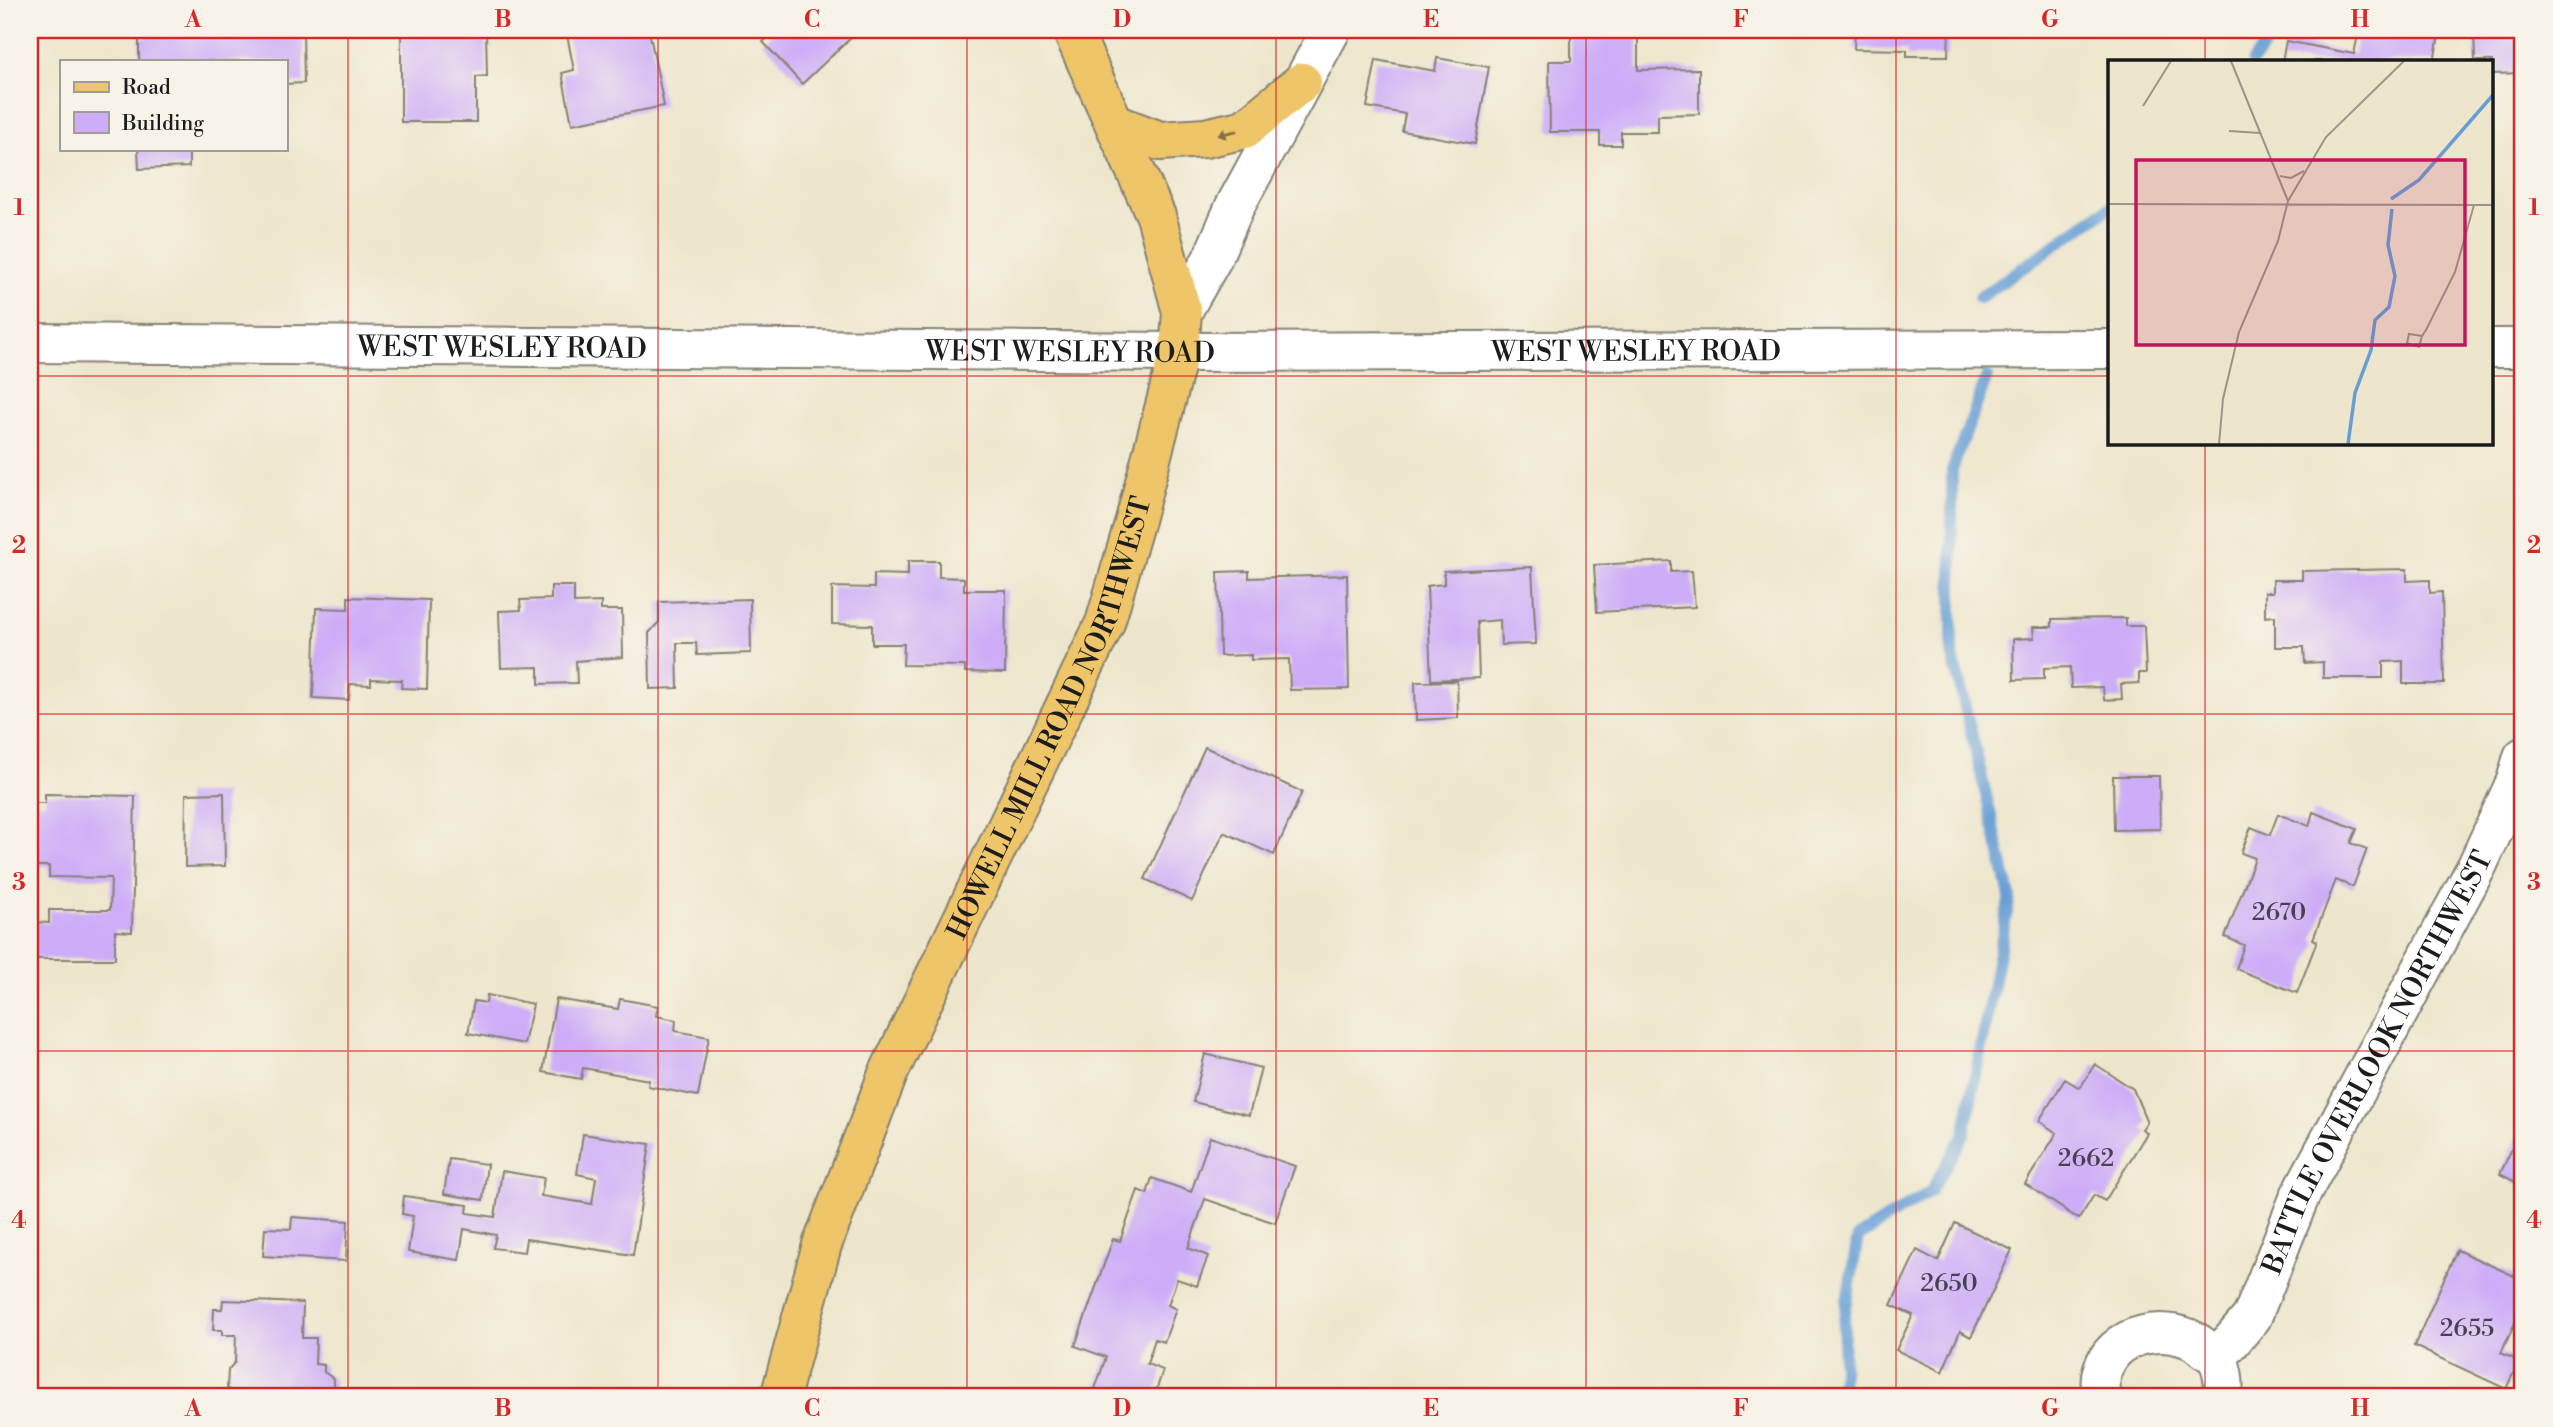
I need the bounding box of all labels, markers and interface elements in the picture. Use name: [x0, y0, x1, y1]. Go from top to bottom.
text: A: [184, 6, 202, 34]
text: B: [494, 6, 512, 34]
text: C: [804, 6, 820, 34]
text: D: [1113, 6, 1131, 34]
text: E: [1423, 6, 1439, 34]
text: F: [1733, 6, 1749, 34]
text: G: [2041, 6, 2059, 34]
text: H: [2351, 6, 2370, 34]
legend: [60, 60, 287, 150]
inset map: [2108, 60, 2494, 444]
text: Road: [122, 75, 171, 101]
text: Building: [121, 111, 204, 137]
one-way arrow: [1216, 128, 1238, 139]
text: 1: [13, 194, 25, 222]
text: 1: [2528, 194, 2540, 222]
street label: WEST WESLEY ROAD: [356, 330, 647, 367]
street label: WEST WESLEY ROAD: [924, 334, 1215, 371]
street label: WEST WESLEY ROAD: [1490, 334, 1781, 370]
street label: HOWELL MILL ROAD NORTHWEST: [940, 493, 1159, 945]
text: 2: [12, 532, 26, 560]
text: 2: [2527, 532, 2541, 560]
street label: BATTLE OVERLOOK NORTHWEST: [2255, 845, 2501, 1280]
text: 3: [12, 869, 26, 897]
text: 3: [2527, 869, 2541, 897]
house number: 2670: [2252, 898, 2306, 928]
house number: 2662: [2058, 1144, 2114, 1174]
text: 4: [11, 1207, 27, 1235]
text: 4: [2526, 1207, 2542, 1235]
house number: 2650: [1920, 1269, 1978, 1299]
house number: 2655: [2440, 1314, 2494, 1344]
text: A: [184, 1395, 202, 1423]
text: B: [494, 1395, 512, 1423]
text: C: [804, 1395, 820, 1423]
text: D: [1113, 1395, 1131, 1423]
text: E: [1423, 1395, 1439, 1423]
text: F: [1733, 1395, 1749, 1423]
text: G: [2041, 1395, 2059, 1423]
text: H: [2351, 1395, 2370, 1423]

